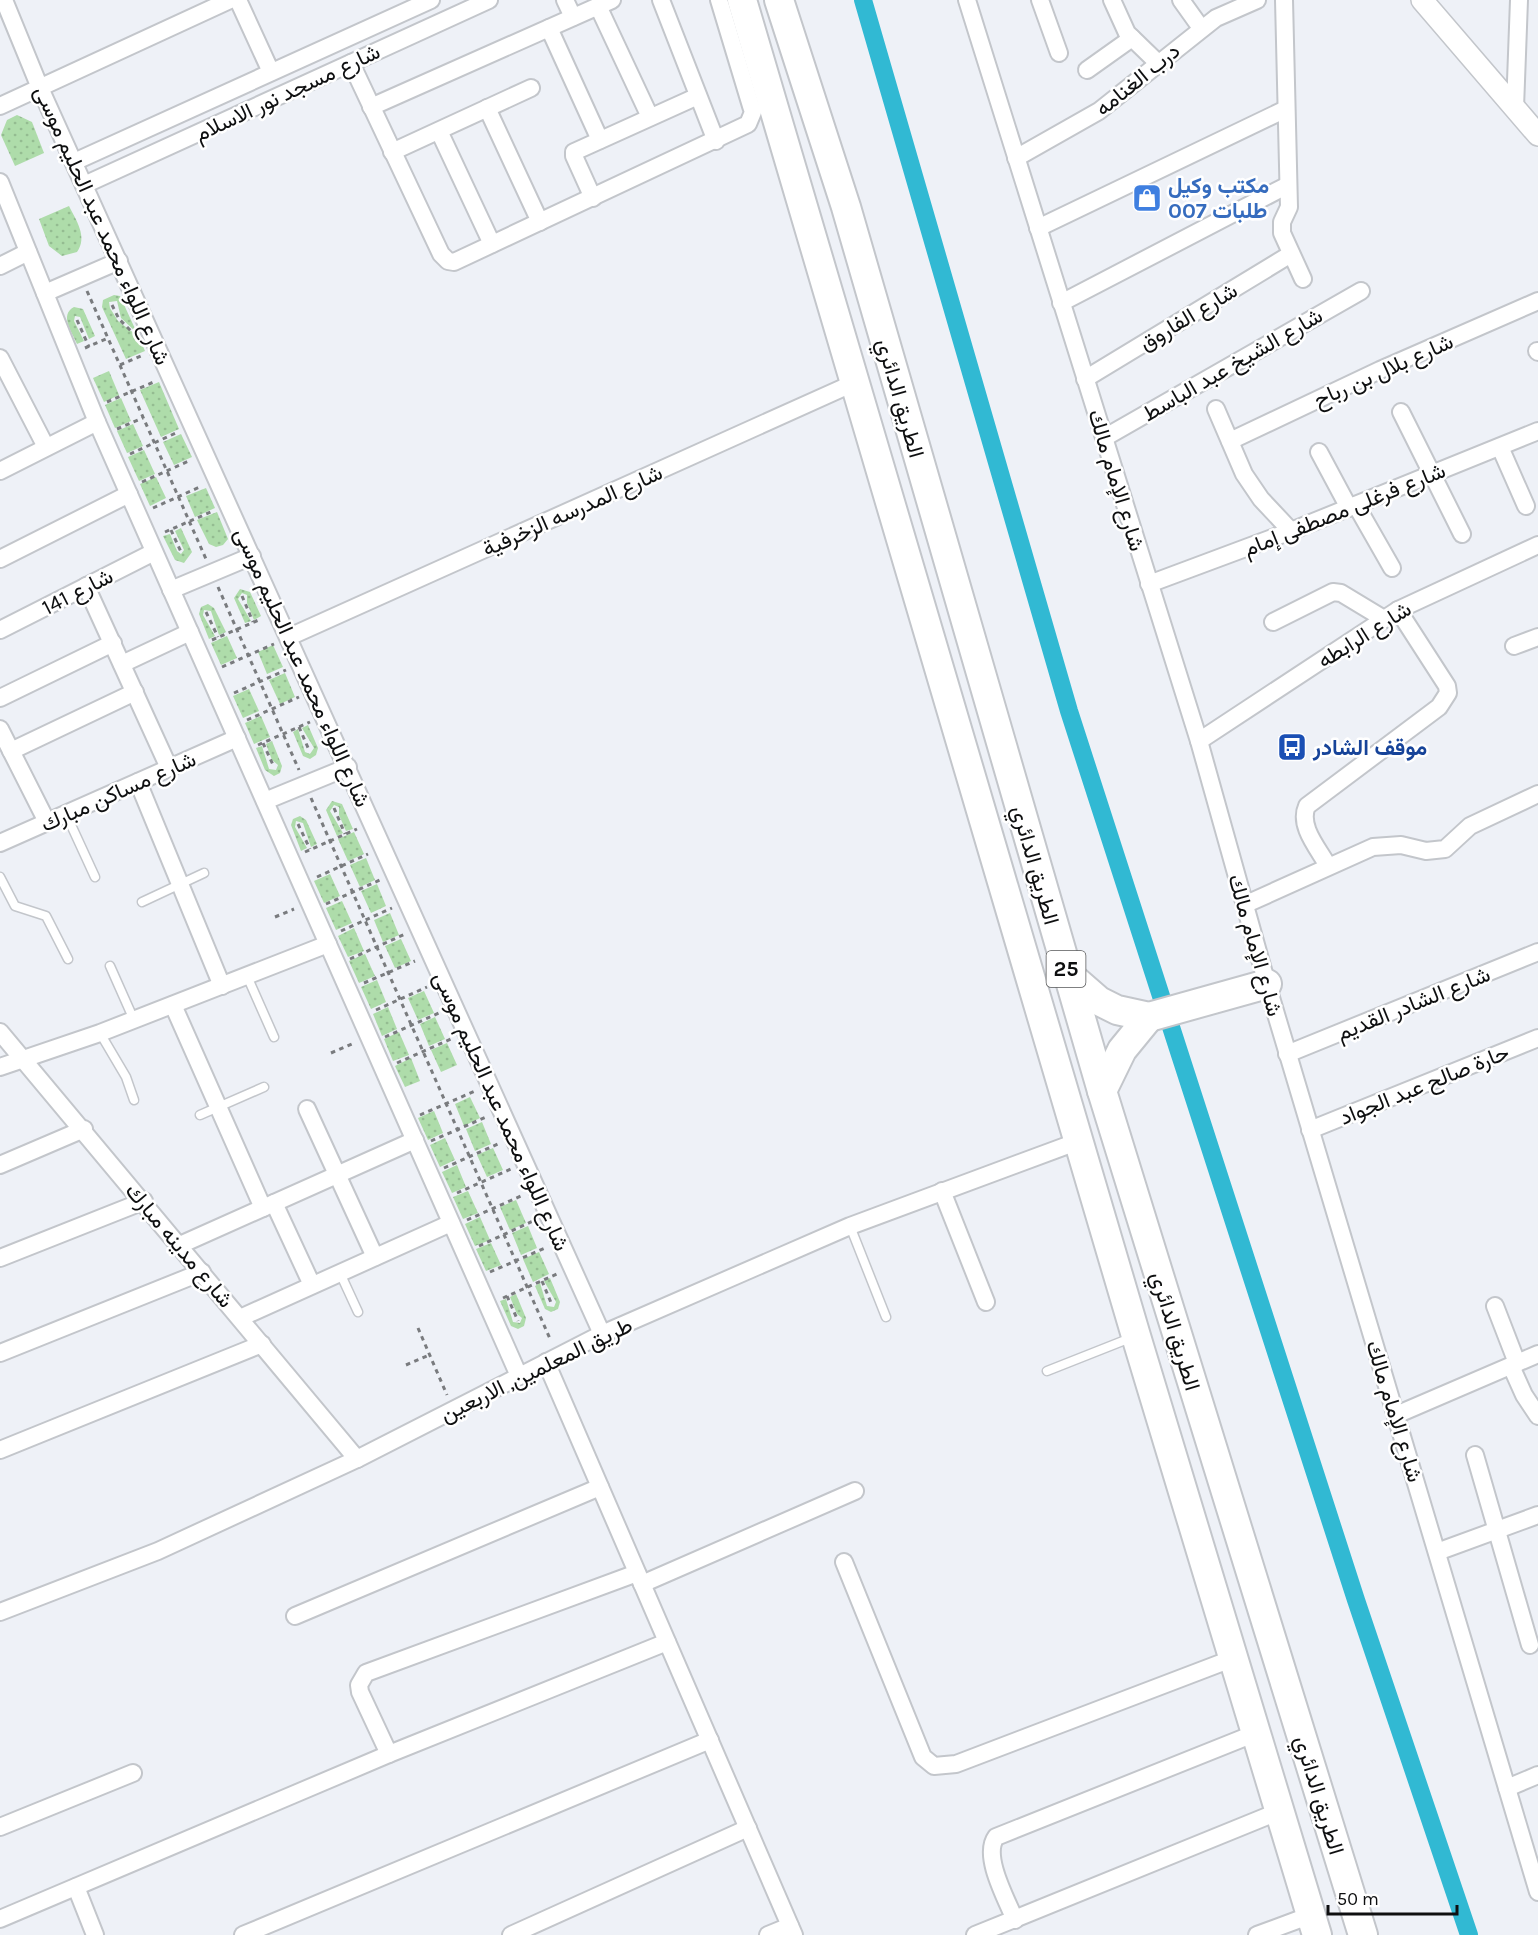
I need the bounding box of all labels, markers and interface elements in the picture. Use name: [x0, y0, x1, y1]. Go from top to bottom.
street label: شارع مسجد نور الاسلام: [190, 38, 385, 148]
street label: درب الغنامه: [1090, 38, 1185, 122]
street label: شارع اللواء محمد عبد الحليم موسى: [28, 82, 176, 369]
place label: مكتب وكيل طلبات 007: [1168, 173, 1269, 224]
shop icon: مكتب وكيل طلبات 007: [1131, 182, 1163, 214]
street label: شارع الفاروق: [1135, 277, 1243, 357]
street label: شارع الشيخ عبد الباسط: [1138, 303, 1328, 428]
street label: شارع بلال بن رباح: [1310, 329, 1458, 414]
street label: الطريق الدائري: [866, 336, 929, 462]
street label: شارع الإمام مالك: [1081, 406, 1150, 555]
street label: شارع فرغلى مصطفى إمام: [1239, 457, 1450, 563]
street label: شارع المدرسه الزخرفية: [478, 459, 667, 563]
street label: شارع اللواء محمد عبد الحليم موسى: [228, 524, 376, 811]
street label: شارع 141: [38, 563, 118, 622]
street label: شارع الرابطه: [1313, 596, 1417, 675]
bus stop icon: موقف الشادر: [1276, 731, 1308, 763]
place label: موقف الشادر: [1312, 735, 1427, 761]
street label: شارع مساكن مبارك: [37, 746, 200, 839]
street label: الطريق الدائري: [1001, 803, 1064, 929]
street label: شارع الإمام مالك: [1221, 871, 1288, 1020]
road number: 25: [1046, 951, 1086, 987]
street label: شارع الشادر القديم: [1333, 961, 1494, 1048]
street label: شارع اللواء محمد عبد الحليم موسى: [427, 968, 575, 1255]
street label: حارة صالح عبد الجواد: [1336, 1039, 1513, 1132]
street label: شارع مدينه مبارك: [119, 1178, 239, 1314]
street label: الطريق الدائري: [1140, 1269, 1205, 1395]
street label: طريق المعلمين, الاربعين: [436, 1312, 637, 1428]
street label: شارع الإمام مالك: [1359, 1337, 1428, 1486]
street label: الطريق الدائري: [1284, 1733, 1349, 1859]
scale bar: [1328, 1878, 1457, 1916]
text: 50 m: [1337, 1888, 1379, 1910]

